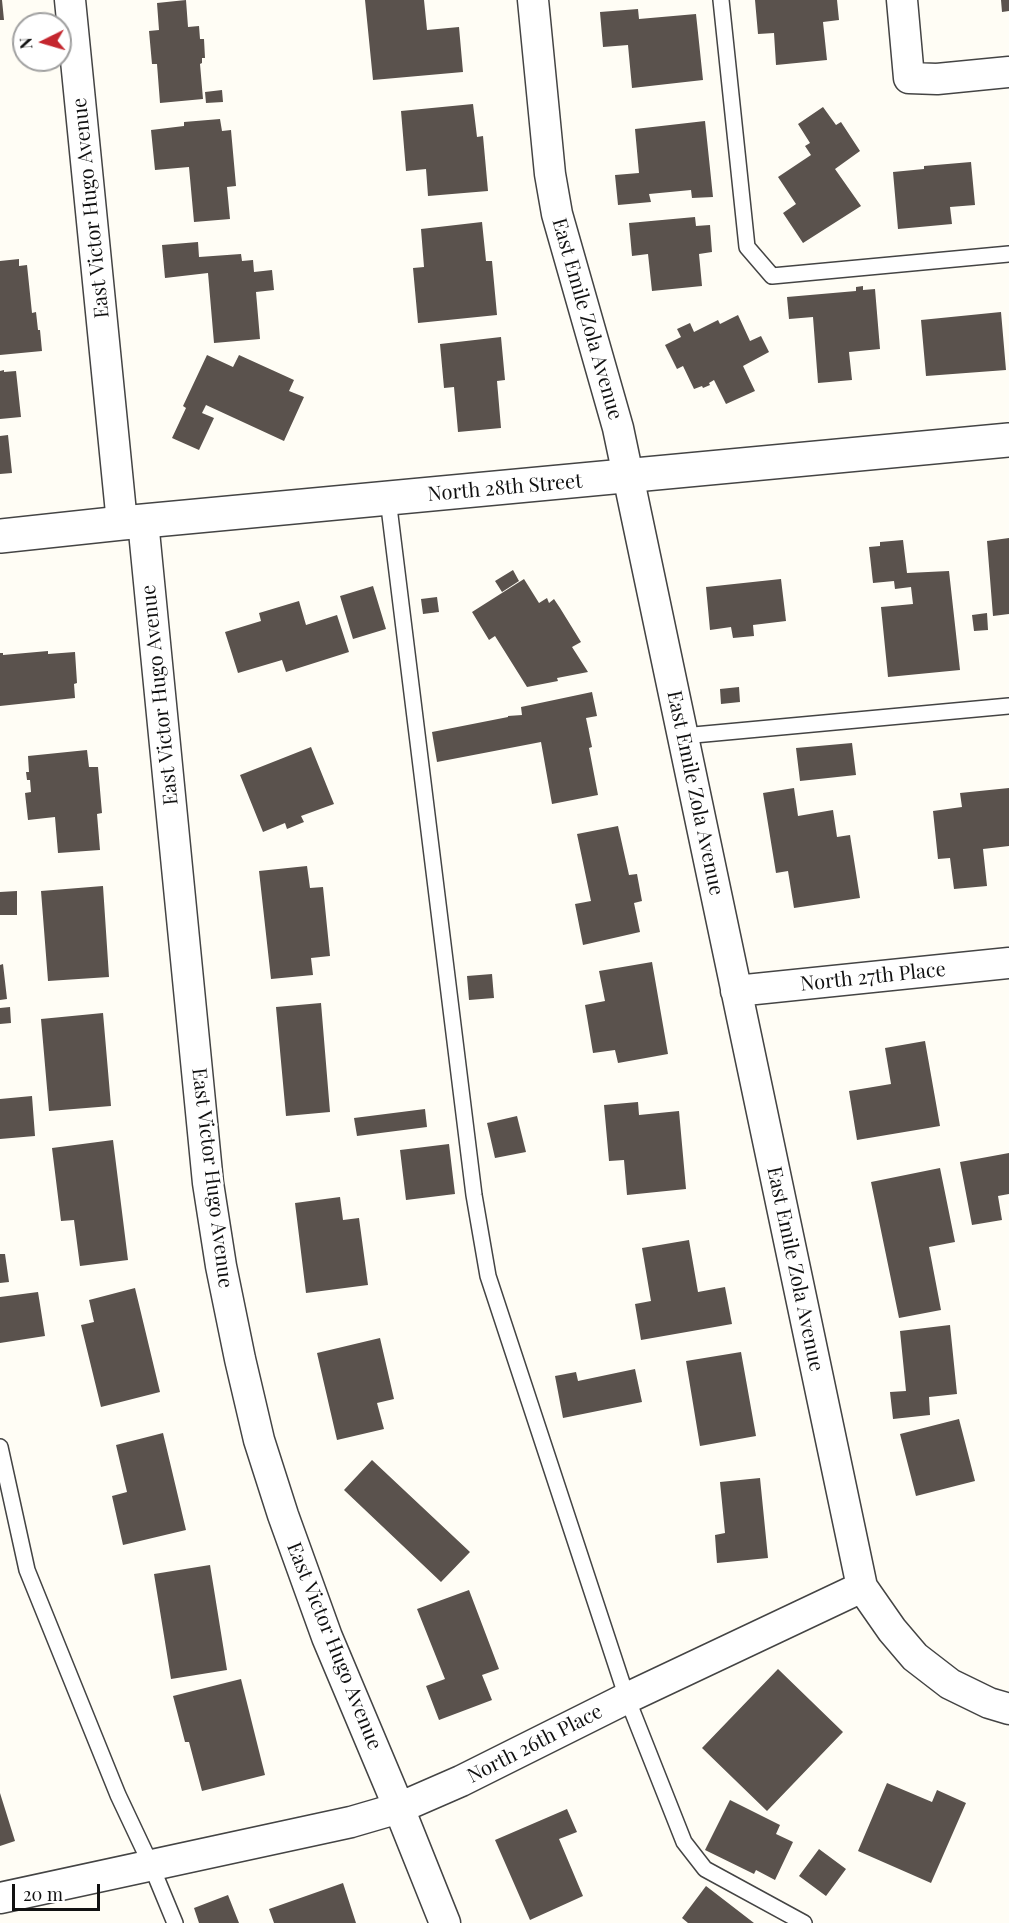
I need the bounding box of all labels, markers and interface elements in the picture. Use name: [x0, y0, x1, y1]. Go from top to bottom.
north arrow: [12, 12, 72, 72]
text: N: [15, 37, 37, 50]
street label: East Victor Hugo Avenue: [67, 97, 115, 319]
street label: East Emile Zola Avenue: [547, 215, 627, 423]
street label: North 28th Street: [427, 469, 583, 507]
street label: East Victor Hugo Avenue: [136, 584, 184, 806]
street label: East Emile Zola Avenue: [662, 688, 728, 898]
street label: North 27th Place: [799, 957, 947, 997]
street label: East Victor Hugo Avenue: [187, 1067, 237, 1289]
street label: East Emile Zola Avenue: [762, 1164, 828, 1374]
street label: East Victor Hugo Avenue: [281, 1539, 387, 1753]
street label: North 26th Place: [464, 1700, 606, 1788]
scale bar: [15, 1872, 104, 1910]
text: 20 m: [23, 1882, 63, 1906]

